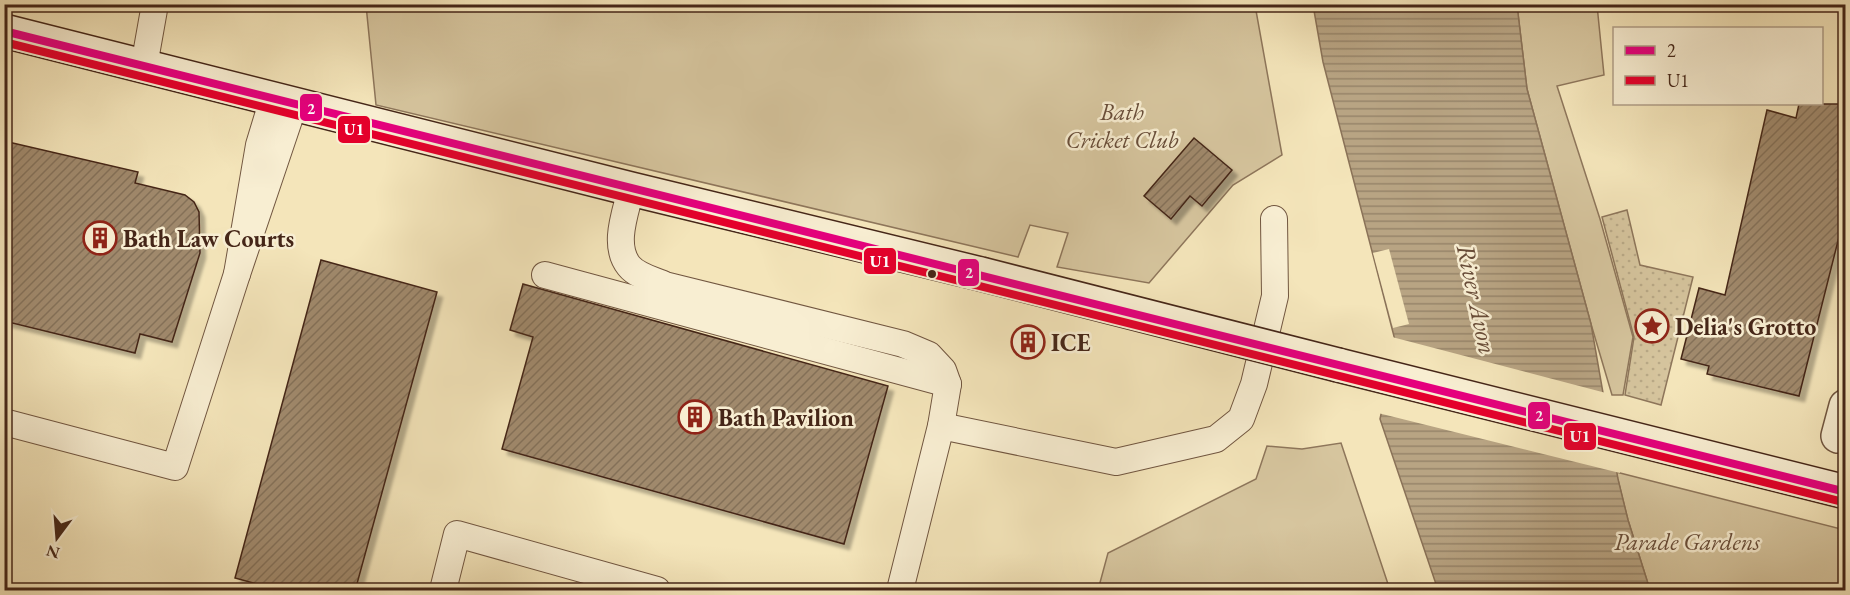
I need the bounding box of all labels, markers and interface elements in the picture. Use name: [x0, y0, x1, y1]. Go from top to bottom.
legend: [1613, 27, 1823, 105]
text: 2: [1667, 39, 1676, 62]
text: U1: [1667, 69, 1689, 92]
line badge: 2: [299, 93, 323, 122]
park label: Bath Cricket Club: [1065, 96, 1179, 155]
text: 2: [307, 98, 316, 119]
line badge: U1: [337, 115, 371, 144]
text: U1: [344, 119, 364, 140]
building icon: Bath Law Courts: [82, 220, 118, 256]
place label: Bath Law Courts: [123, 223, 294, 254]
water label: River Avon: [1449, 241, 1505, 357]
line badge: U1: [863, 247, 897, 275]
text: U1: [870, 251, 890, 272]
line badge: 2: [957, 258, 980, 287]
text: 2: [965, 262, 974, 283]
unlabelled marker: [926, 268, 938, 280]
place icon: Delia's Grotto: [1634, 308, 1670, 344]
place label: Delia's Grotto: [1675, 311, 1816, 342]
building icon: ICE: [1010, 324, 1046, 360]
place label: ICE: [1051, 327, 1091, 358]
building icon: Bath Pavilion: [677, 399, 713, 435]
line badge: 2: [1527, 401, 1551, 430]
place label: Bath Pavilion: [718, 402, 854, 433]
text: 2: [1535, 405, 1544, 426]
line badge: U1: [1563, 422, 1597, 451]
text: U1: [1570, 426, 1590, 447]
north arrow: [27, 508, 87, 568]
park label: Parade Gardens: [1614, 526, 1760, 557]
text: N: [44, 540, 62, 564]

